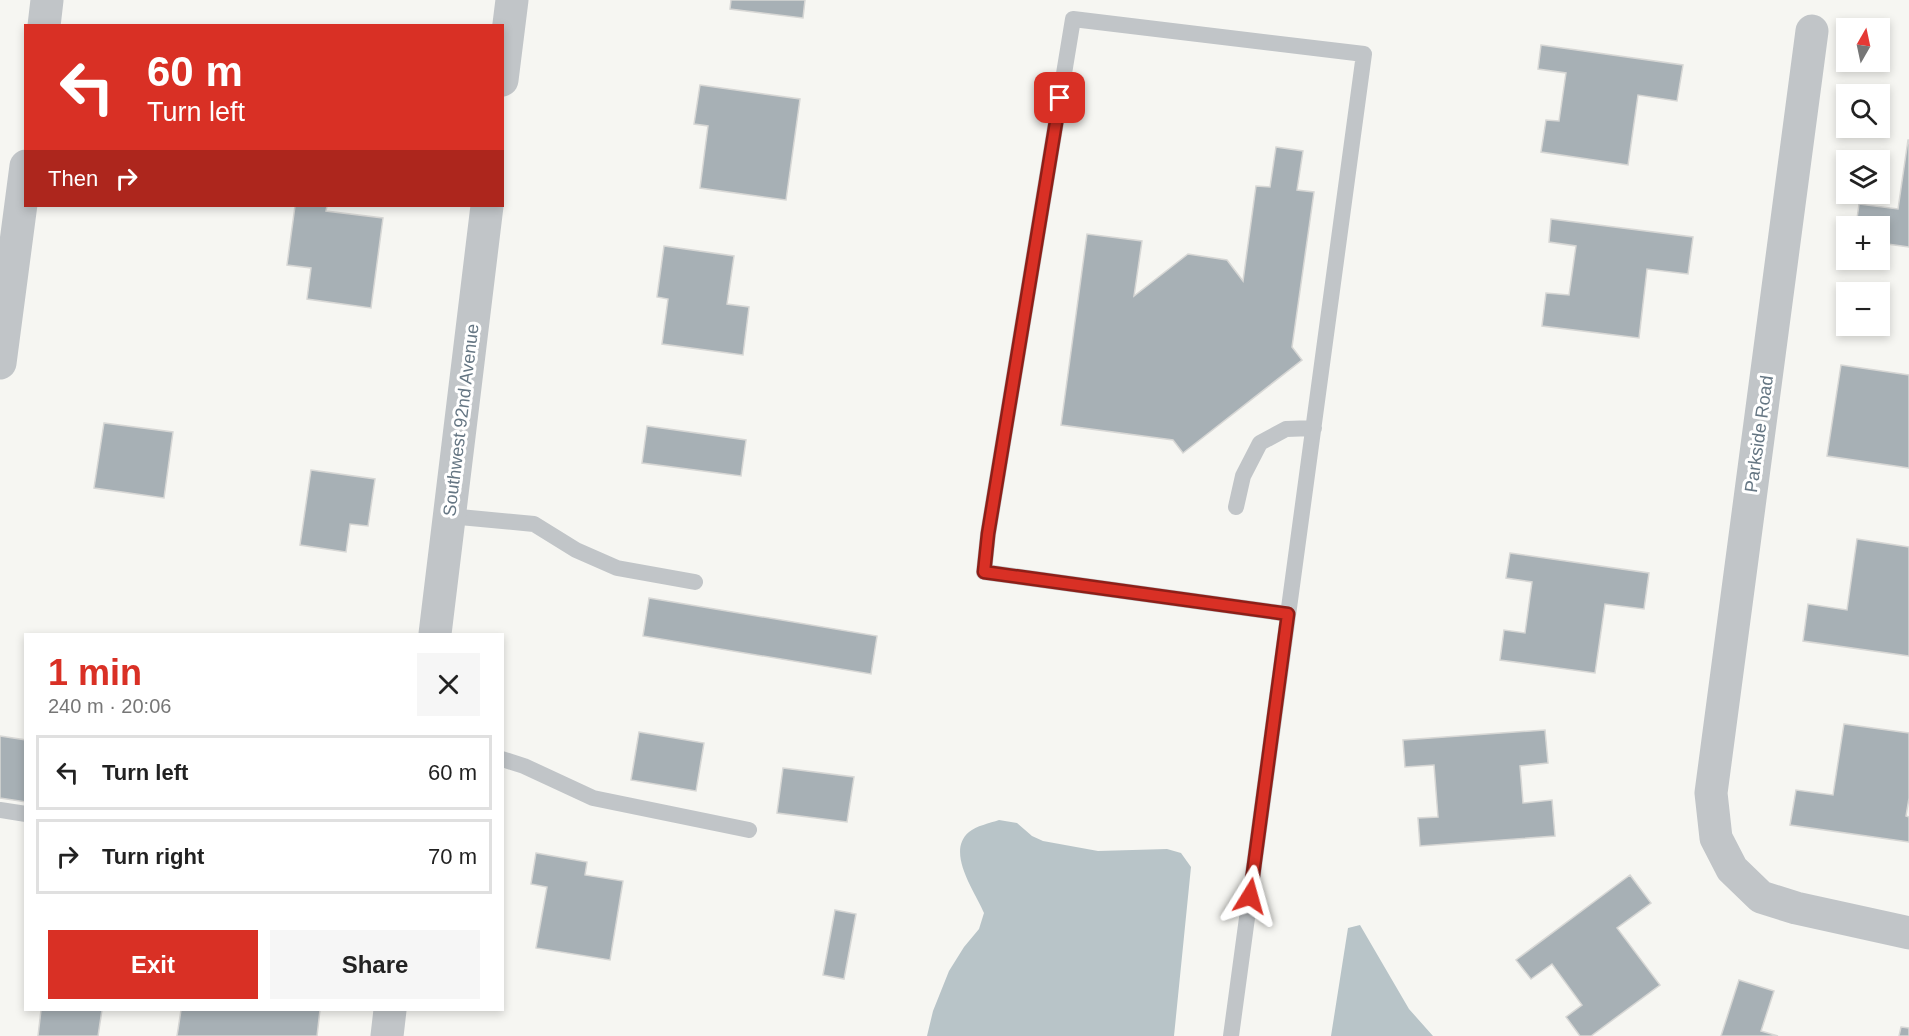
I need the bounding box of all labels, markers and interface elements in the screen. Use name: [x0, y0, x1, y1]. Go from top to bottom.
north arrow: [1836, 18, 1890, 72]
map controls: [1836, 18, 1890, 336]
icon: left: [48, 48, 126, 126]
text: 60 m: [147, 48, 243, 95]
pin: [1034, 72, 1085, 123]
icon: arrive: [1043, 81, 1076, 114]
button: search: [1836, 84, 1890, 138]
text: Turn left: [147, 97, 245, 127]
button: layers: [1836, 150, 1890, 204]
icon: right: [110, 162, 143, 195]
text: Then: [48, 166, 98, 191]
button: +: [1836, 216, 1890, 270]
button: −: [1836, 282, 1890, 336]
street label: Southwest 92nd Avenue: [439, 323, 483, 517]
street label: Parkside Road: [1741, 374, 1777, 494]
text: 1 min: [48, 652, 142, 693]
button: close: [417, 653, 480, 716]
text: 240 m · 20:06: [48, 695, 171, 717]
icon: left: [51, 756, 84, 789]
text: Turn left: [102, 760, 188, 785]
text: 60 m: [428, 760, 477, 785]
icon: right: [51, 840, 84, 873]
text: Turn right: [102, 844, 204, 869]
text: 70 m: [428, 844, 477, 869]
position arrow: [1218, 864, 1282, 928]
button: Exit: [48, 930, 258, 999]
button: Share: [270, 930, 480, 999]

